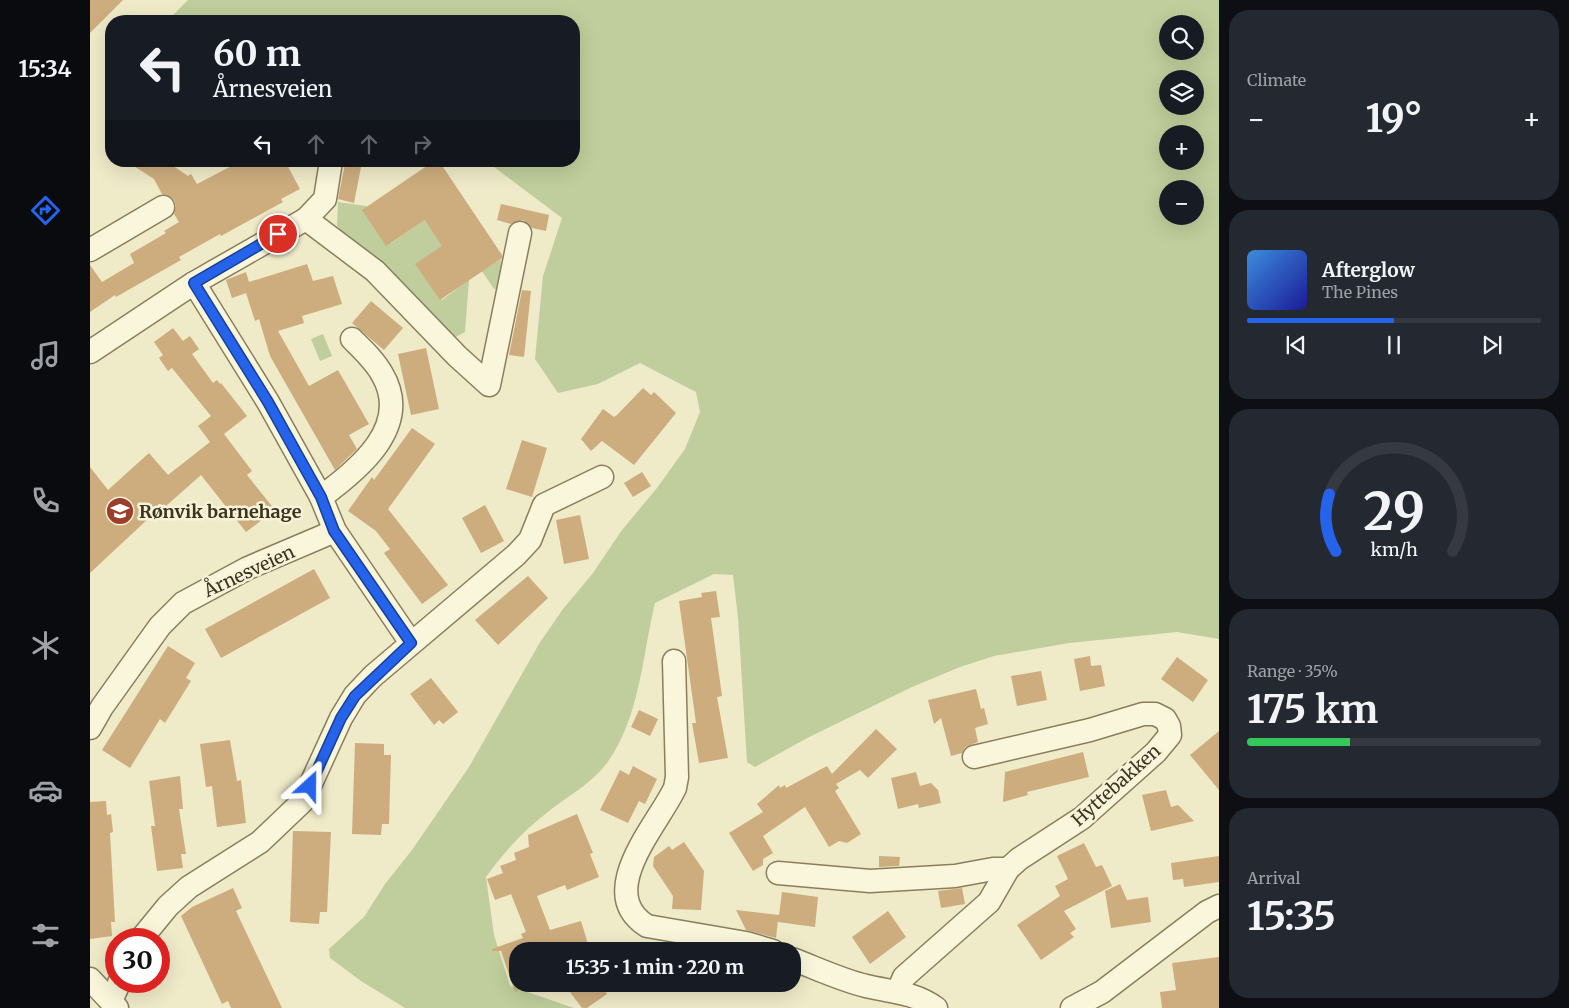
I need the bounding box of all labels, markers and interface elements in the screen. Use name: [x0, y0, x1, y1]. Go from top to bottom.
map controls: [1159, 15, 1204, 225]
button: search: [1159, 15, 1204, 60]
text: 60 m: [213, 32, 301, 76]
icon: left: [130, 35, 195, 100]
text: 15:34: [18, 55, 72, 83]
button: layers: [1159, 70, 1204, 115]
text: Climate: [1247, 70, 1306, 90]
text: Årnesveien: [213, 75, 332, 103]
text: 19°: [1366, 95, 1423, 142]
text: −: [1247, 101, 1266, 137]
text: +: [1522, 101, 1541, 137]
button: +: [1159, 125, 1204, 170]
icon: left: [249, 130, 277, 158]
icon: ahead: [302, 130, 330, 158]
icon: ahead: [355, 130, 383, 158]
icon: right: [408, 130, 436, 158]
button: −: [1159, 180, 1204, 225]
icon: directions: [28, 193, 63, 228]
pin: [257, 213, 299, 255]
icon: arrive: [264, 220, 292, 248]
text: Afterglow: [1322, 258, 1415, 282]
text: The Pines: [1322, 282, 1398, 302]
icon: previous: [1282, 331, 1310, 359]
icon: pause: [1380, 331, 1408, 359]
icon: next: [1478, 331, 1506, 359]
icon: music: [28, 338, 63, 373]
text: 29: [1363, 479, 1425, 544]
icon: phone: [28, 483, 63, 518]
school or university icon: Rønvik barnehage: [105, 496, 135, 526]
place label: Rønvik barnehage: [139, 500, 302, 523]
text: km/h: [1370, 538, 1418, 561]
street label: Årnesveien: [199, 540, 298, 602]
icon: climate: [28, 628, 63, 663]
text: Range · 35%: [1247, 661, 1338, 681]
text: 175 km: [1247, 686, 1378, 733]
street label: Hyttebakken: [1067, 739, 1165, 831]
position arrow: [283, 759, 335, 811]
icon: car: [28, 773, 63, 808]
text: Arrival: [1247, 868, 1300, 888]
text: 15:35: [1247, 893, 1336, 940]
icon: filters: [28, 918, 63, 953]
speed limit sign: 30: [105, 928, 170, 993]
text: 15:35 · 1 min · 220 m: [566, 955, 744, 979]

